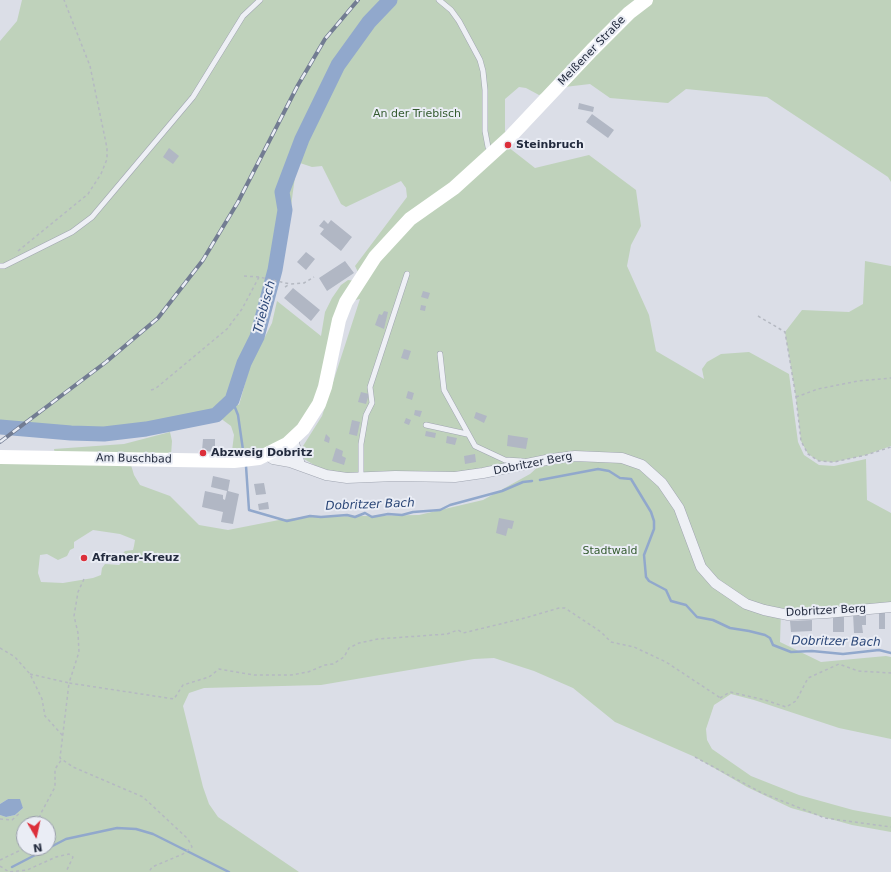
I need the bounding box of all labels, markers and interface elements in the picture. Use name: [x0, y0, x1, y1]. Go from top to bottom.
street label: Meißener Straße: [556, 14, 628, 88]
park label: An der Triebisch: [373, 107, 461, 121]
place label: Steinbruch: [516, 138, 584, 152]
marker: Steinbruch: [503, 140, 513, 150]
water label: Triebisch: [251, 279, 279, 335]
place label: Abzweig Dobritz: [211, 446, 312, 460]
marker: Abzweig Dobritz: [198, 448, 208, 458]
street label: Dobritzer Berg: [492, 450, 574, 478]
street label: Am Buschbad: [96, 452, 172, 466]
water label: Dobritzer Bach: [325, 496, 415, 514]
park label: Stadtwald: [582, 544, 638, 558]
place label: Afraner-Kreuz: [92, 551, 179, 565]
marker: Afraner-Kreuz: [79, 553, 89, 563]
street label: Dobritzer Berg: [786, 602, 866, 620]
water label: Dobritzer Bach: [791, 634, 881, 650]
north arrow: [16, 816, 56, 856]
text: N: [32, 840, 43, 854]

